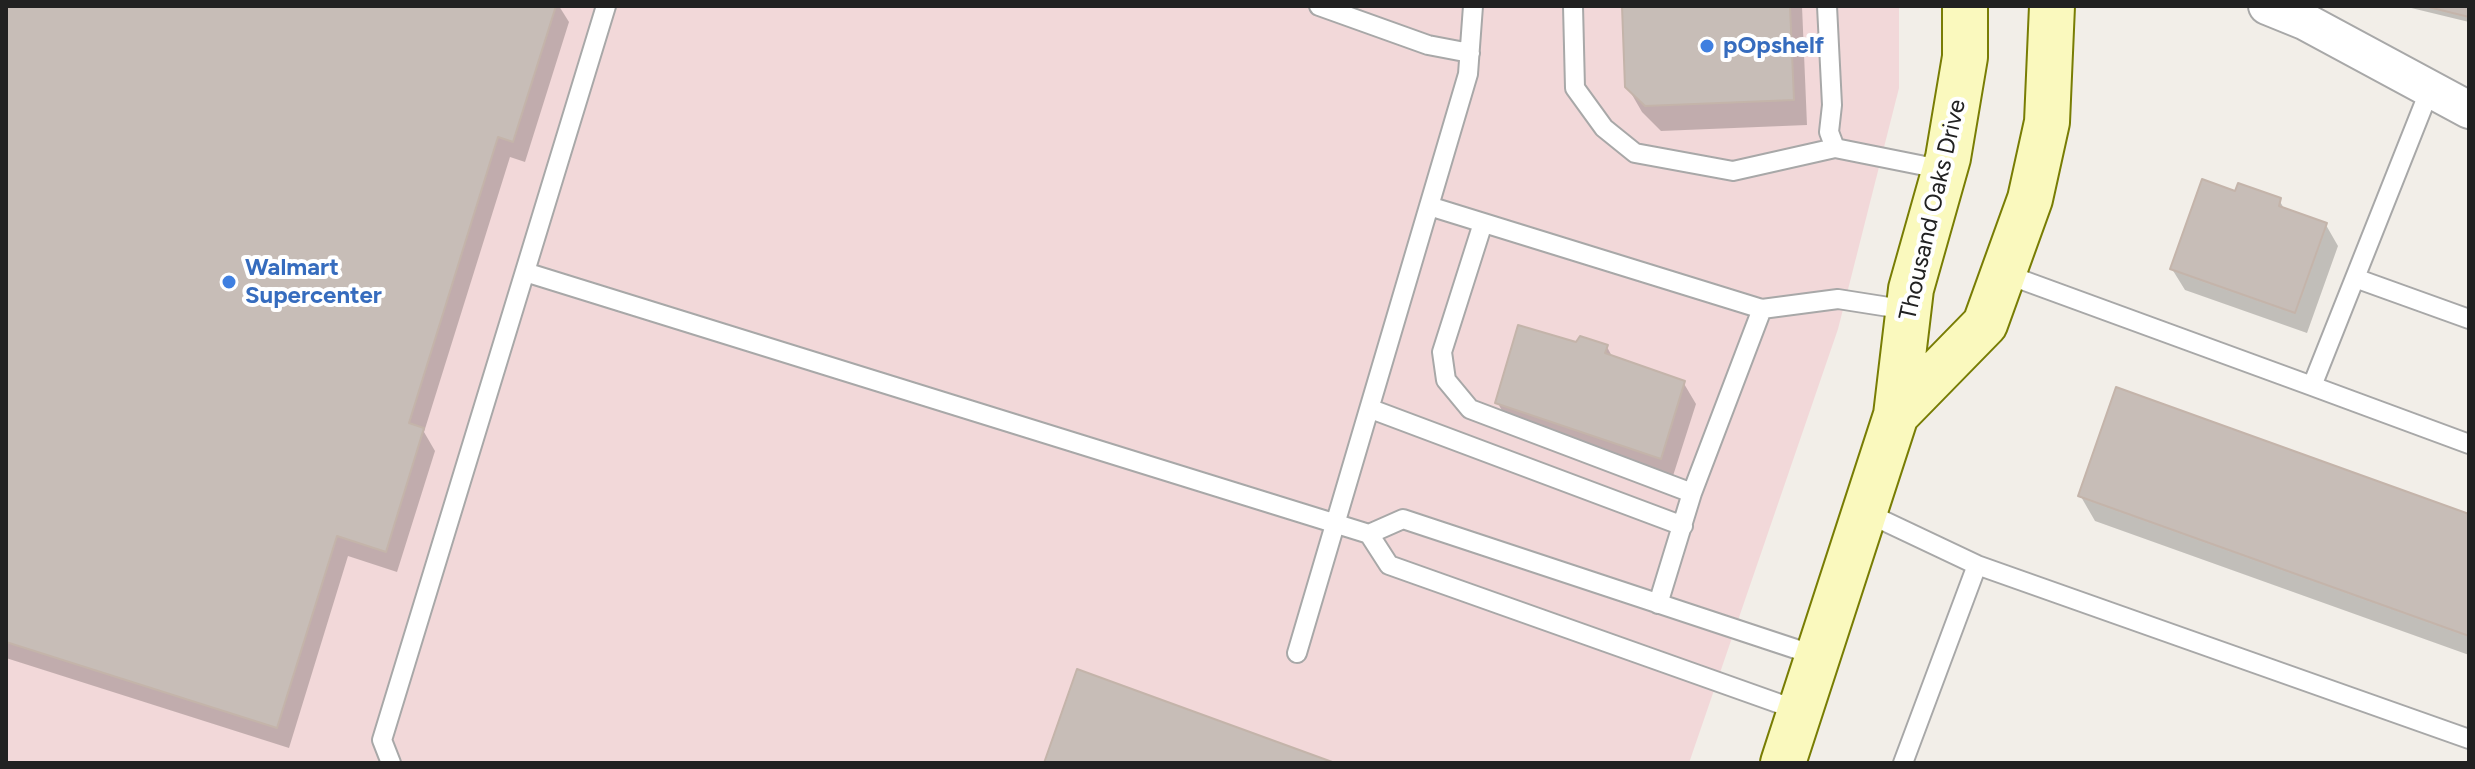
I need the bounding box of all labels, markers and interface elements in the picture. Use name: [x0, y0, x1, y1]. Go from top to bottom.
place label: pOpshelf: [1723, 32, 1824, 60]
marker: pOpshelf: [1698, 37, 1716, 55]
street label: Thousand Oaks Drive: [1894, 97, 1972, 323]
place label: Walmart Supercenter: [245, 254, 382, 310]
marker: Walmart Supercenter: [220, 273, 238, 291]

